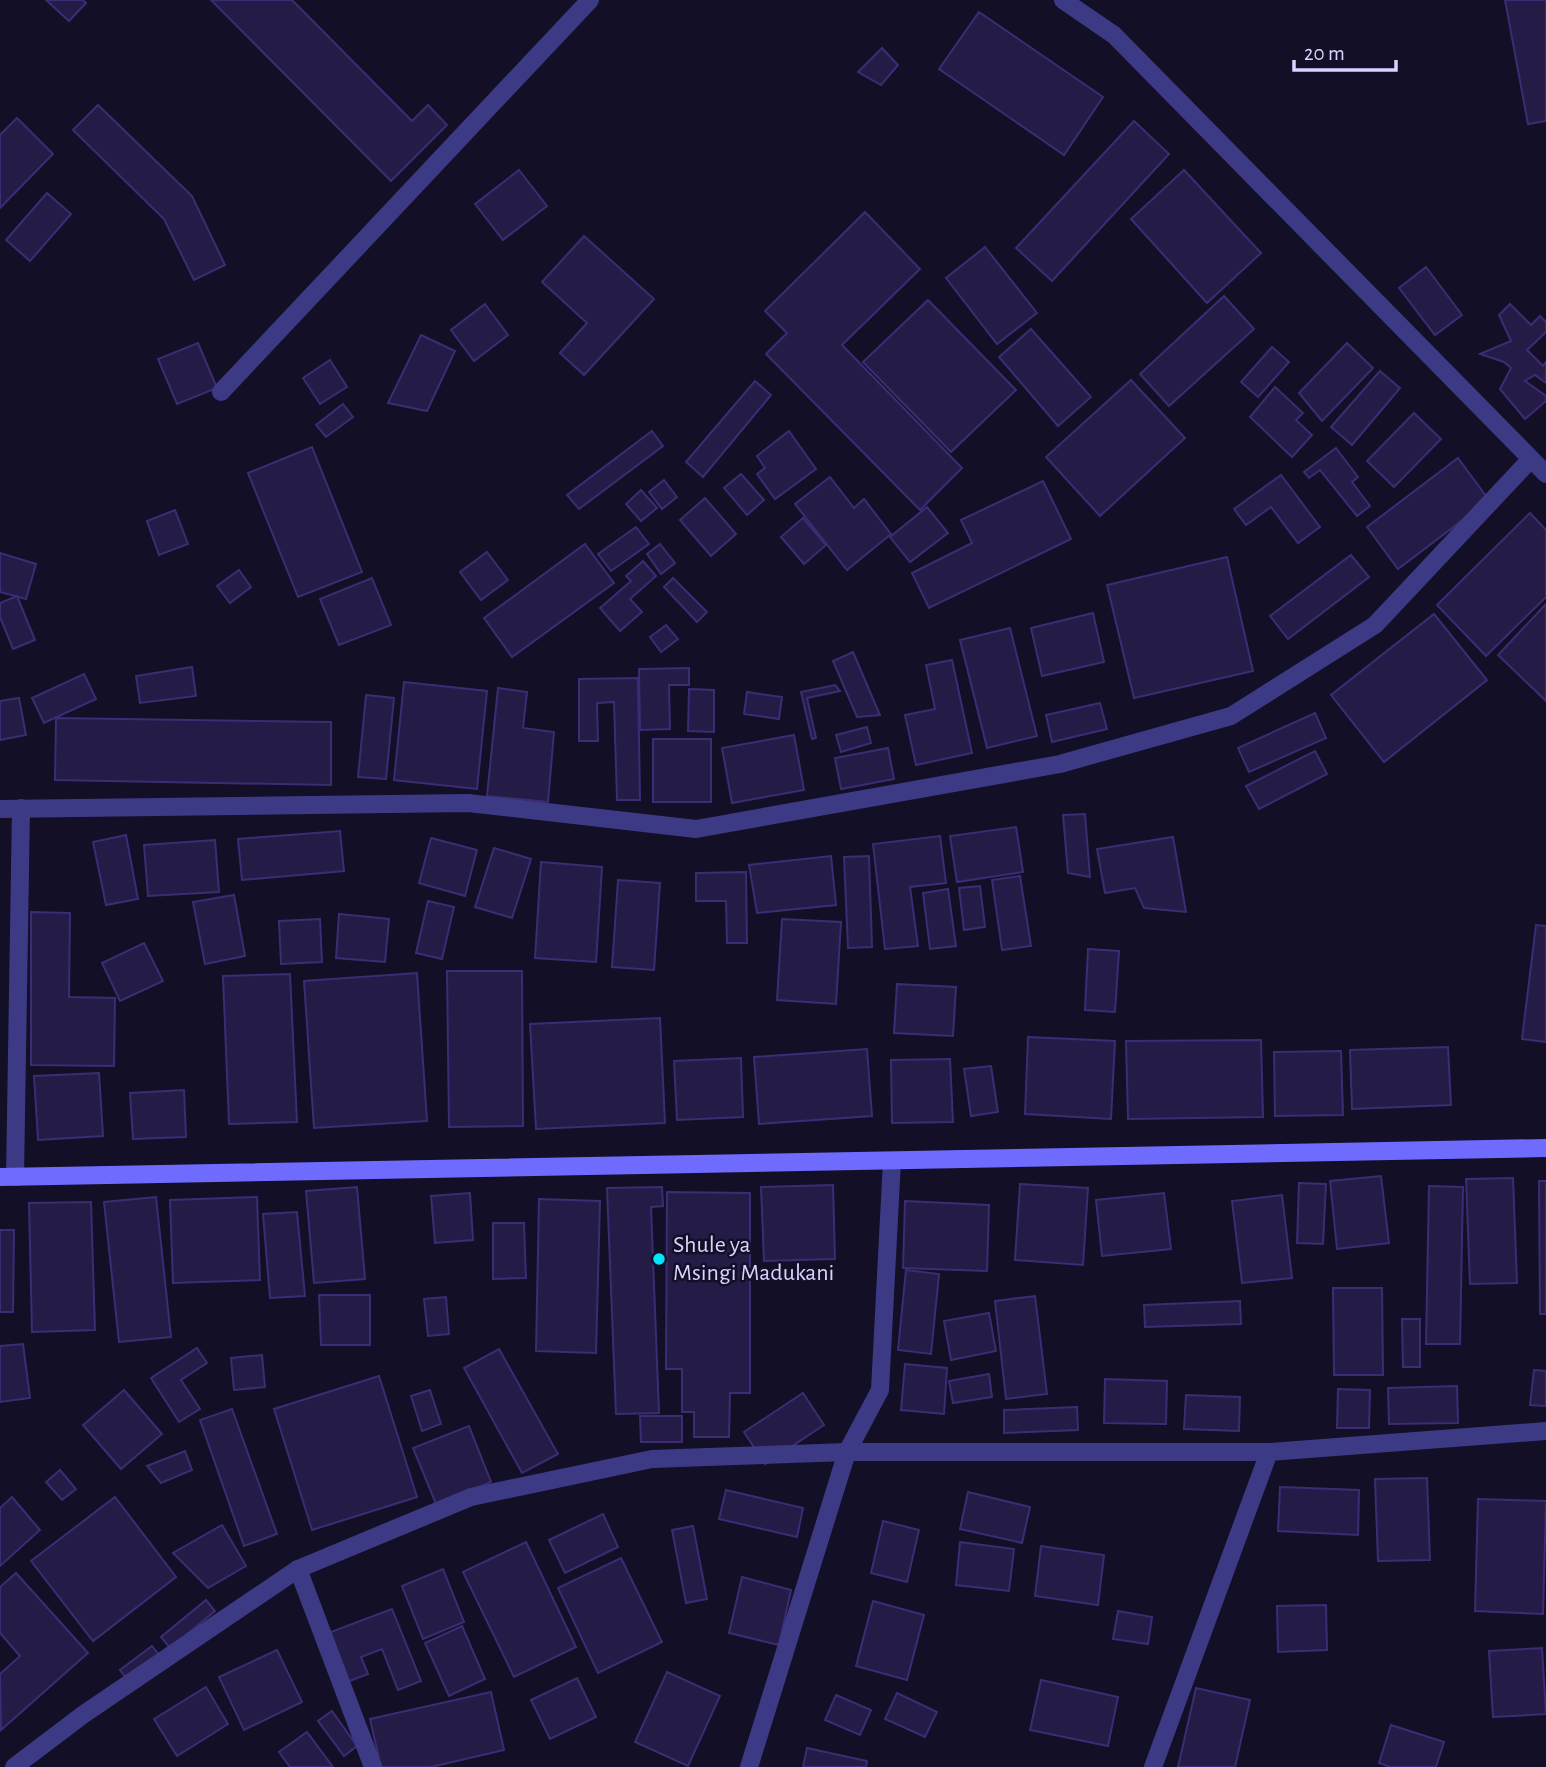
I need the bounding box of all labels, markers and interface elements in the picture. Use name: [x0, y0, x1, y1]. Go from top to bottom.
scale bar: [1294, 28, 1396, 72]
text: 20 m: [1304, 43, 1345, 64]
place label: Shule ya Msingi Madukani: [673, 1233, 834, 1285]
marker: Shule ya Msingi Madukani: [651, 1251, 667, 1267]

